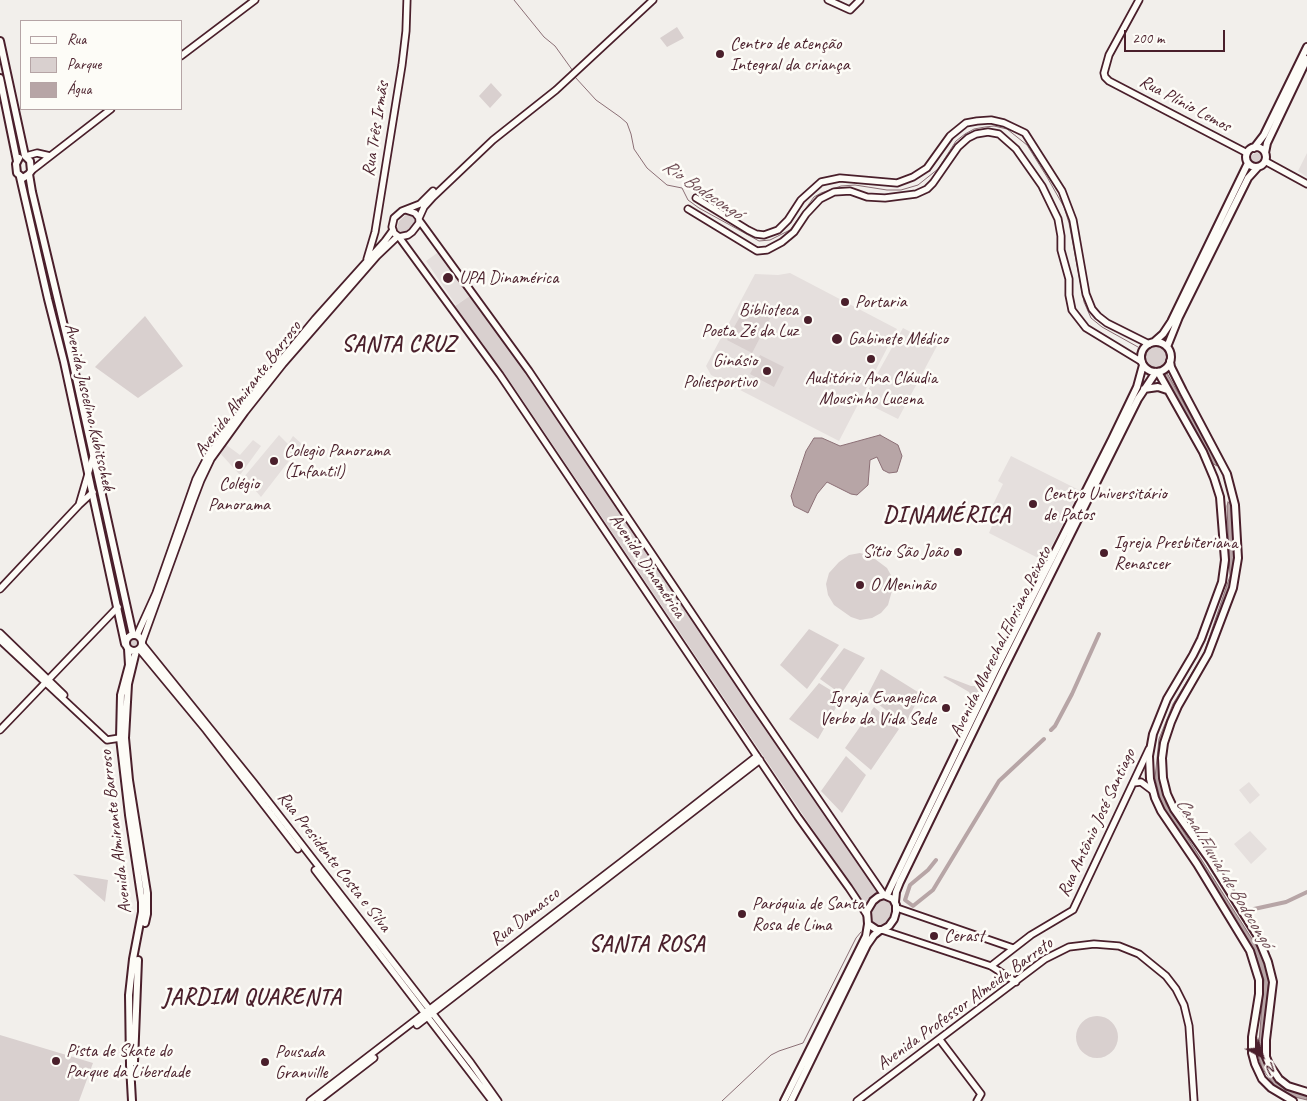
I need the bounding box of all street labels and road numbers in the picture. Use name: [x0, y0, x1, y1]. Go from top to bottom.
street label: Rua Plínio Lemos: [1136, 71, 1234, 137]
street label: Rua Três Irmãs: [358, 80, 394, 178]
street label: Avenida Almirante Barroso: [190, 317, 306, 461]
street label: Avenida Juscelino Kubitschek: [59, 321, 119, 493]
street label: Avenida Dinamérica: [604, 510, 690, 622]
street label: Avenida Marechal Floriano Peixoto: [945, 543, 1057, 741]
street label: Rua Antônio José Santiago: [1053, 746, 1141, 900]
street label: Avenida Almirante Barroso: [95, 749, 137, 915]
street label: Rua Presidente Costa e Silva: [272, 788, 396, 936]
street label: Rua Damasco: [486, 883, 564, 951]
street label: Avenida Professor Almeida Barreto: [873, 933, 1057, 1075]

